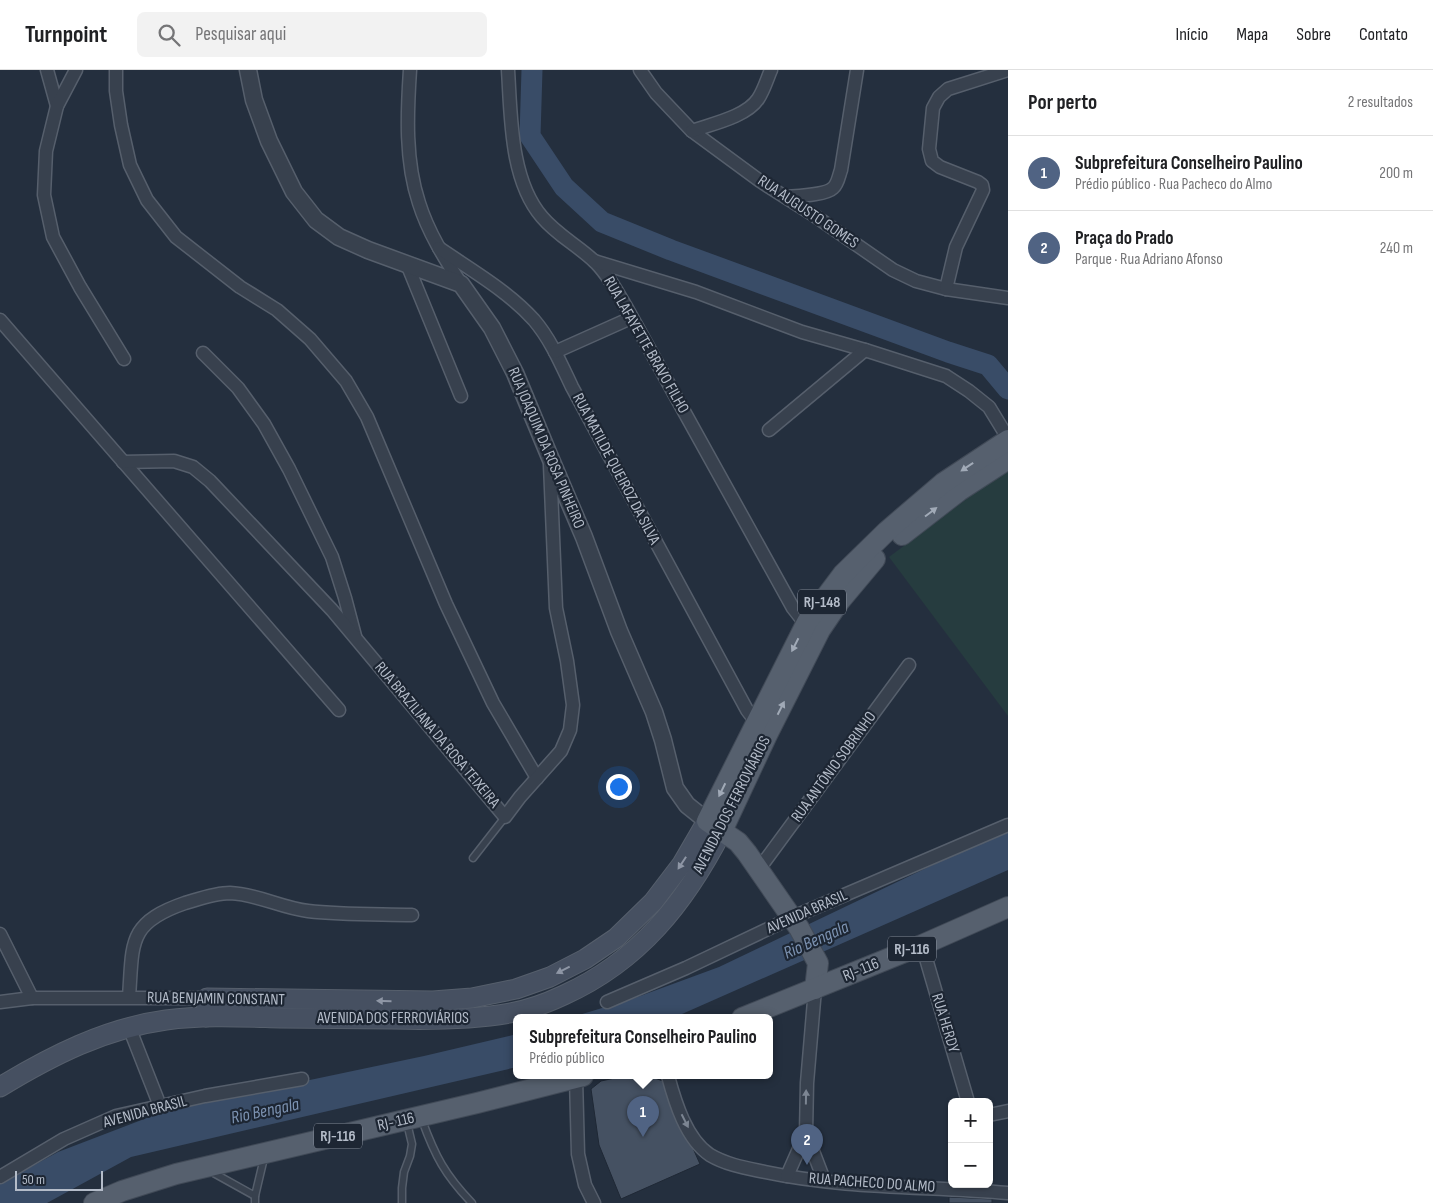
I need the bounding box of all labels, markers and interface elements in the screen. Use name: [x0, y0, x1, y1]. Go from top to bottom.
search box: [137, 12, 487, 57]
text: Turnpoint: [25, 20, 107, 49]
icon: search: [155, 21, 183, 49]
text: Pesquisar aqui: [195, 23, 286, 46]
text: Início: [1176, 24, 1208, 45]
text: Mapa: [1236, 24, 1268, 45]
text: Sobre: [1296, 24, 1331, 45]
text: Contato: [1359, 24, 1408, 45]
text: Por perto: [1028, 90, 1097, 115]
text: 2 resultados: [1348, 93, 1413, 112]
text: Subprefeitura Conselheiro Paulino: [1075, 152, 1303, 175]
text: 1: [1041, 164, 1047, 183]
text: 200 m: [1379, 164, 1413, 183]
street label: RUA AUGUSTO GOMES: [754, 171, 862, 253]
text: Prédio público · Rua Pacheco do Almo: [1075, 175, 1272, 194]
text: Praça do Prado: [1075, 227, 1174, 250]
text: 2: [1040, 239, 1048, 258]
text: 240 m: [1380, 239, 1413, 258]
text: Parque · Rua Adriano Afonso: [1075, 250, 1223, 269]
street label: RUA LAFAYETTE BRAVO FILHO: [599, 273, 693, 417]
street label: RUA JOAQUIM DA ROSA PINHEIRO: [503, 365, 589, 531]
street label: RUA MATILDE QUEIROZ DA SILVA: [568, 390, 664, 548]
one-way arrow: [961, 462, 974, 472]
one-way arrow: [924, 507, 937, 518]
road number: RJ-148: [798, 590, 846, 614]
one-way arrow: [791, 638, 799, 652]
street label: RUA BRAZILIANA DA ROSA TEIXEIRA: [370, 658, 504, 812]
one-way arrow: [777, 700, 785, 715]
street label: RUA ANTÔNIO SOBRINHO: [787, 708, 881, 826]
street label: AVENIDA DOS FERROVIÁRIOS: [689, 733, 775, 878]
your location: [606, 774, 632, 800]
one-way arrow: [718, 783, 726, 797]
one-way arrow: [677, 856, 687, 870]
street label: AVENIDA BRASIL: [763, 886, 850, 939]
water label: Rio Bengala: [780, 916, 852, 964]
road number: RJ-116: [888, 936, 936, 962]
street label: RJ- 116: [840, 954, 882, 986]
one-way arrow: [556, 966, 570, 974]
street label: RUA BENJAMIN CONSTANT: [147, 988, 286, 1010]
street label: RUA HERDY: [927, 991, 963, 1055]
one-way arrow: [376, 997, 392, 1005]
street label: AVENIDA DOS FERROVIÁRIOS: [316, 1009, 469, 1028]
popup: [513, 1014, 773, 1079]
text: Subprefeitura Conselheiro Paulino: [529, 1026, 757, 1049]
text: Prédio público: [529, 1049, 605, 1068]
one-way arrow: [803, 1088, 811, 1104]
street label: AVENIDA BRASIL: [100, 1092, 189, 1133]
water label: Rio Bengala: [229, 1093, 302, 1128]
pin: 1: [627, 1096, 659, 1137]
map controls: [948, 1098, 993, 1188]
button: +: [948, 1098, 993, 1143]
street label: RJ- 116: [376, 1109, 416, 1135]
one-way arrow: [681, 1114, 689, 1129]
road number: RJ-116: [314, 1124, 362, 1148]
pin: 2: [791, 1124, 823, 1165]
button: −: [948, 1143, 993, 1188]
scale bar: [15, 1168, 102, 1191]
street label: RUA PACHECO DO ALMO: [808, 1169, 936, 1197]
text: 50 m: [22, 1171, 45, 1188]

